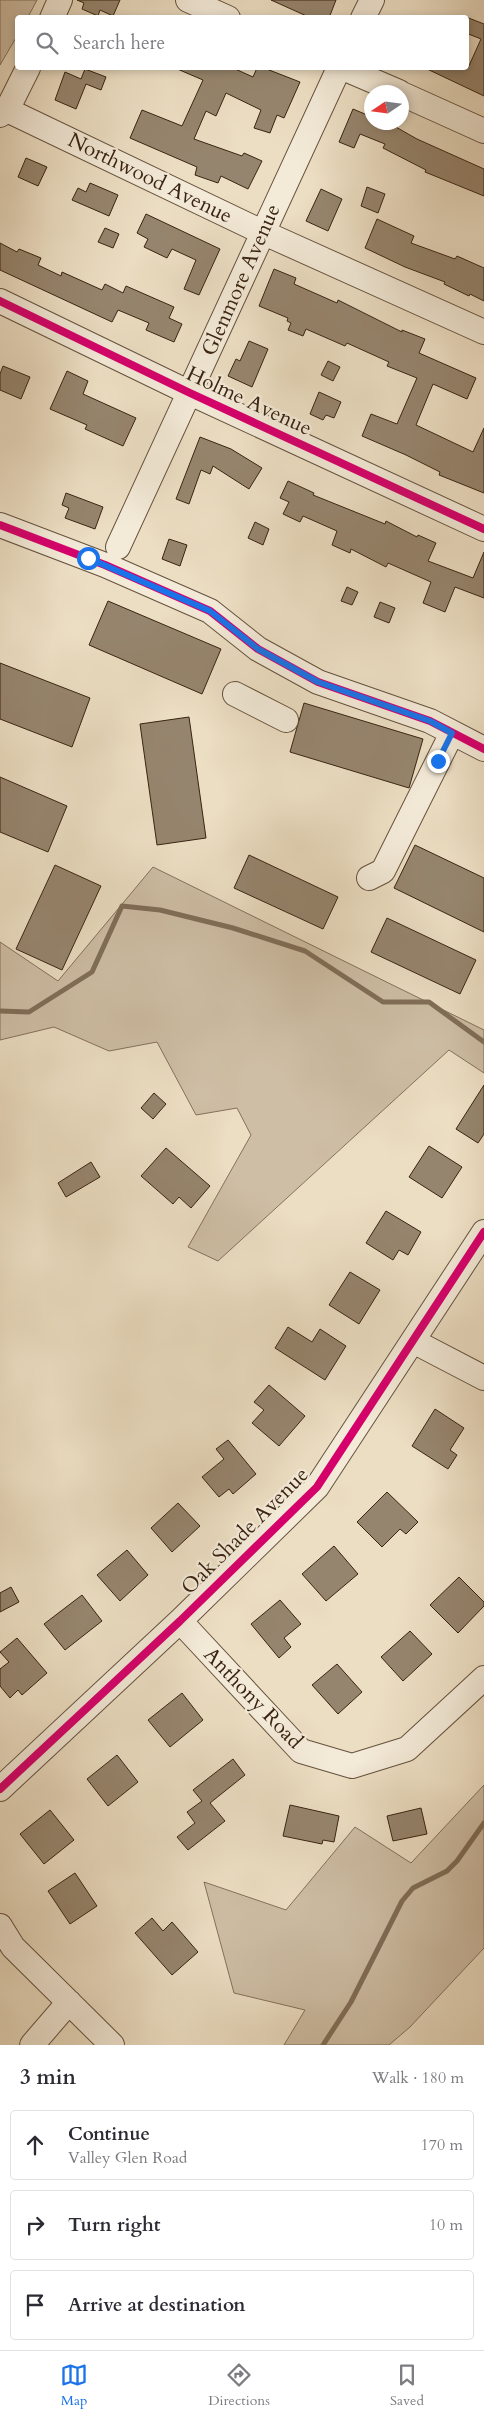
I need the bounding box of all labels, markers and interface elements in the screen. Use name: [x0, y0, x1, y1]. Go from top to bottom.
search box: [15, 15, 469, 70]
icon: search: [33, 29, 61, 57]
text: Search here: [73, 30, 165, 56]
north arrow: [364, 85, 409, 130]
street label: Northwood Avenue: [63, 126, 237, 230]
street label: Glenmore Avenue: [195, 199, 287, 361]
street label: Holme Avenue: [182, 359, 316, 443]
route start: [77, 547, 100, 570]
route end: [427, 750, 450, 773]
street label: Oak Shade Avenue: [175, 1461, 315, 1601]
street label: Anthony Road: [197, 1641, 309, 1755]
text: 3 min: [20, 2063, 76, 2092]
text: Walk · 180 m: [372, 2067, 464, 2089]
text: Continue: [68, 2121, 150, 2147]
icon: ahead: [21, 2131, 49, 2159]
text: 170 m: [421, 2134, 463, 2156]
text: Valley Glen Road: [68, 2147, 187, 2169]
icon: right: [21, 2211, 49, 2239]
text: Turn right: [68, 2212, 160, 2238]
text: 10 m: [429, 2214, 463, 2236]
icon: arrive: [21, 2291, 49, 2319]
text: Arrive at destination: [68, 2292, 245, 2318]
tab: Map: [60, 2361, 88, 2410]
tab: Directions: [208, 2361, 270, 2410]
tab: Saved: [390, 2361, 424, 2410]

